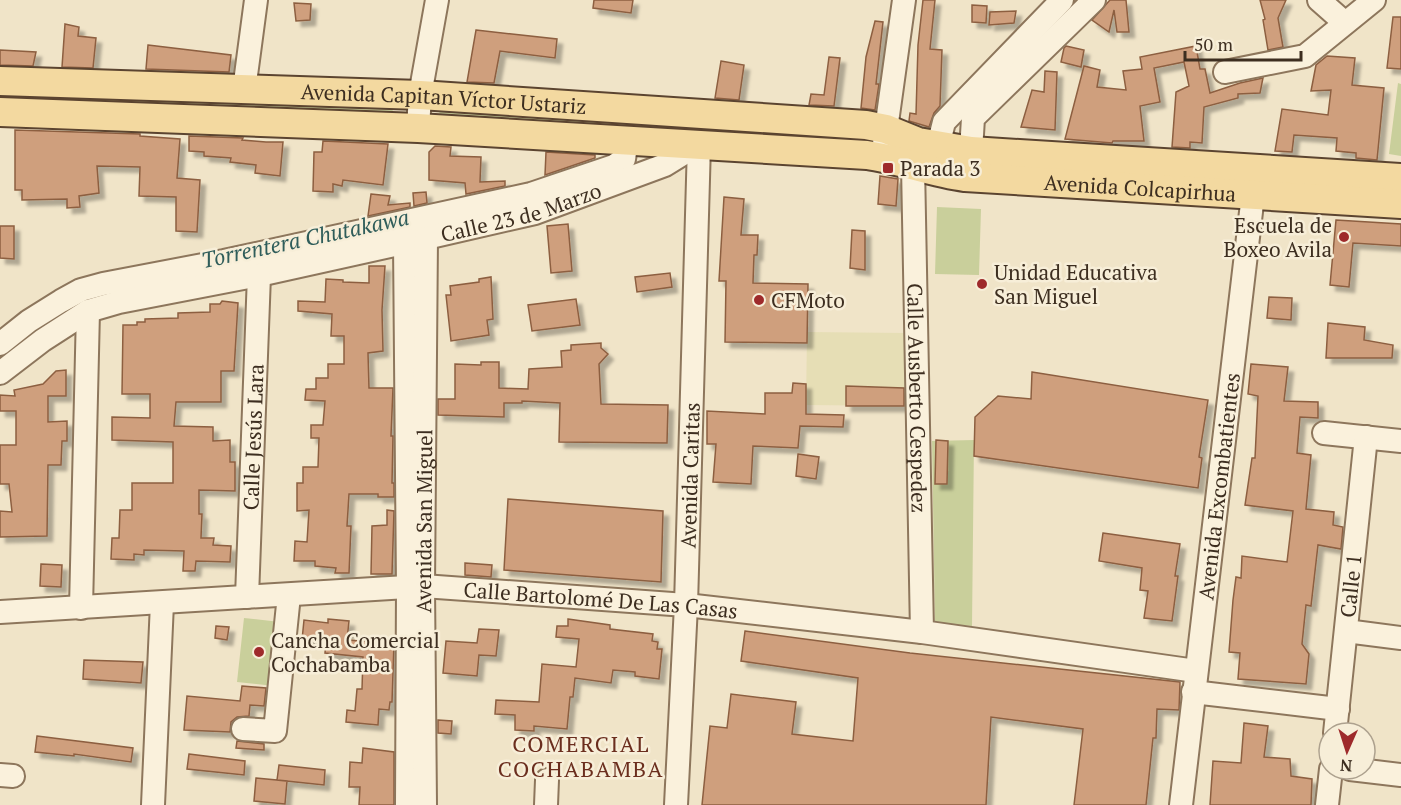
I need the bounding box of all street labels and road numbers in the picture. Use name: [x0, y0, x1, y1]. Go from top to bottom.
street label: Avenida Capitan Víctor Ustariz: [300, 77, 587, 120]
street label: Avenida Colcapirhua: [1043, 168, 1237, 208]
street label: Calle 23 de Marzo: [438, 176, 605, 248]
street label: Calle Ausberto Cespedez: [901, 283, 934, 513]
street label: Calle Jesús Lara: [236, 363, 270, 511]
street label: Avenida Excombatientes: [1191, 371, 1246, 601]
street label: Avenida Caritas: [674, 402, 706, 549]
street label: Avenida San Miguel: [409, 429, 438, 613]
street label: Calle 1: [1333, 553, 1368, 619]
street label: Calle Bartolomé De Las Casas: [463, 575, 739, 625]

